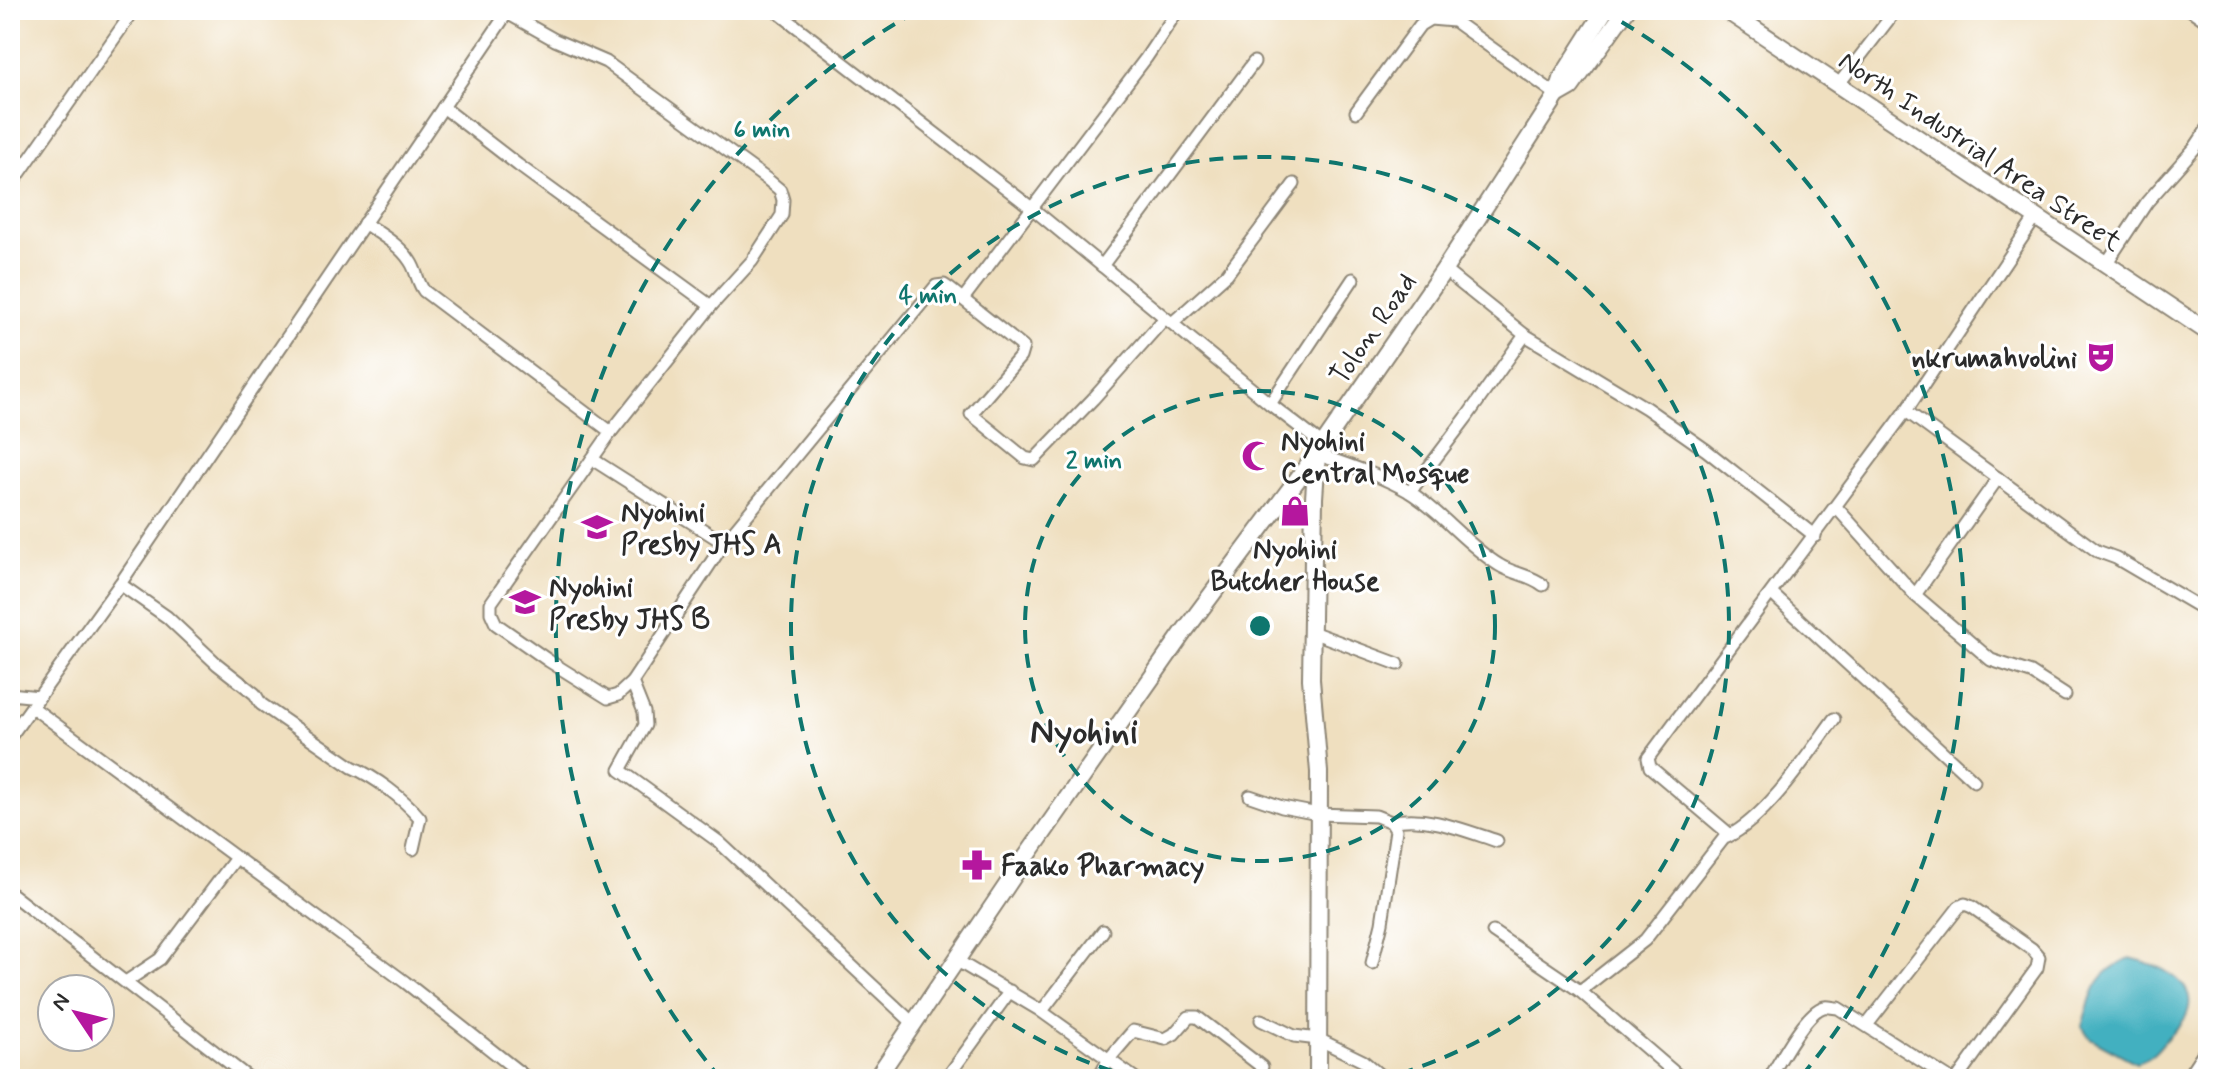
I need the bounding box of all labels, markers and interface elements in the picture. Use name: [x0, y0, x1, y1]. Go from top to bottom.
street label: North Industrial Area Street: [1831, 43, 2129, 261]
text: 6 min: [734, 115, 790, 146]
street label: Tolon Road: [1322, 266, 1426, 393]
text: 4 min: [899, 281, 957, 312]
theatre icon: nkrumahvolini: [2084, 340, 2118, 374]
place label: nkrumahvolini: [1911, 341, 2077, 378]
place label: Nyohini Central Mosque: [1281, 424, 1470, 493]
mosque icon: Nyohini Central Mosque: [1240, 439, 1274, 473]
text: 2 min: [1066, 446, 1122, 477]
shop icon: Nyohini Butcher House: [1278, 494, 1312, 528]
place label: Nyohini Presby JHS A: [621, 495, 782, 564]
school or university icon: Nyohini Presby JHS A: [580, 510, 614, 544]
place label: Nyohini Butcher House: [1211, 532, 1380, 601]
place label: Nyohini Presby JHS B: [549, 570, 710, 639]
school or university icon: Nyohini Presby JHS B: [508, 585, 542, 619]
centre of rings: [1246, 612, 1274, 640]
district label: Nyohini: [1030, 710, 1138, 757]
pharmacy icon: Faako Pharmacy: [960, 848, 994, 882]
place label: Faako Pharmacy: [1001, 849, 1204, 886]
north arrow: [36, 973, 116, 1053]
text: N: [46, 989, 77, 1017]

